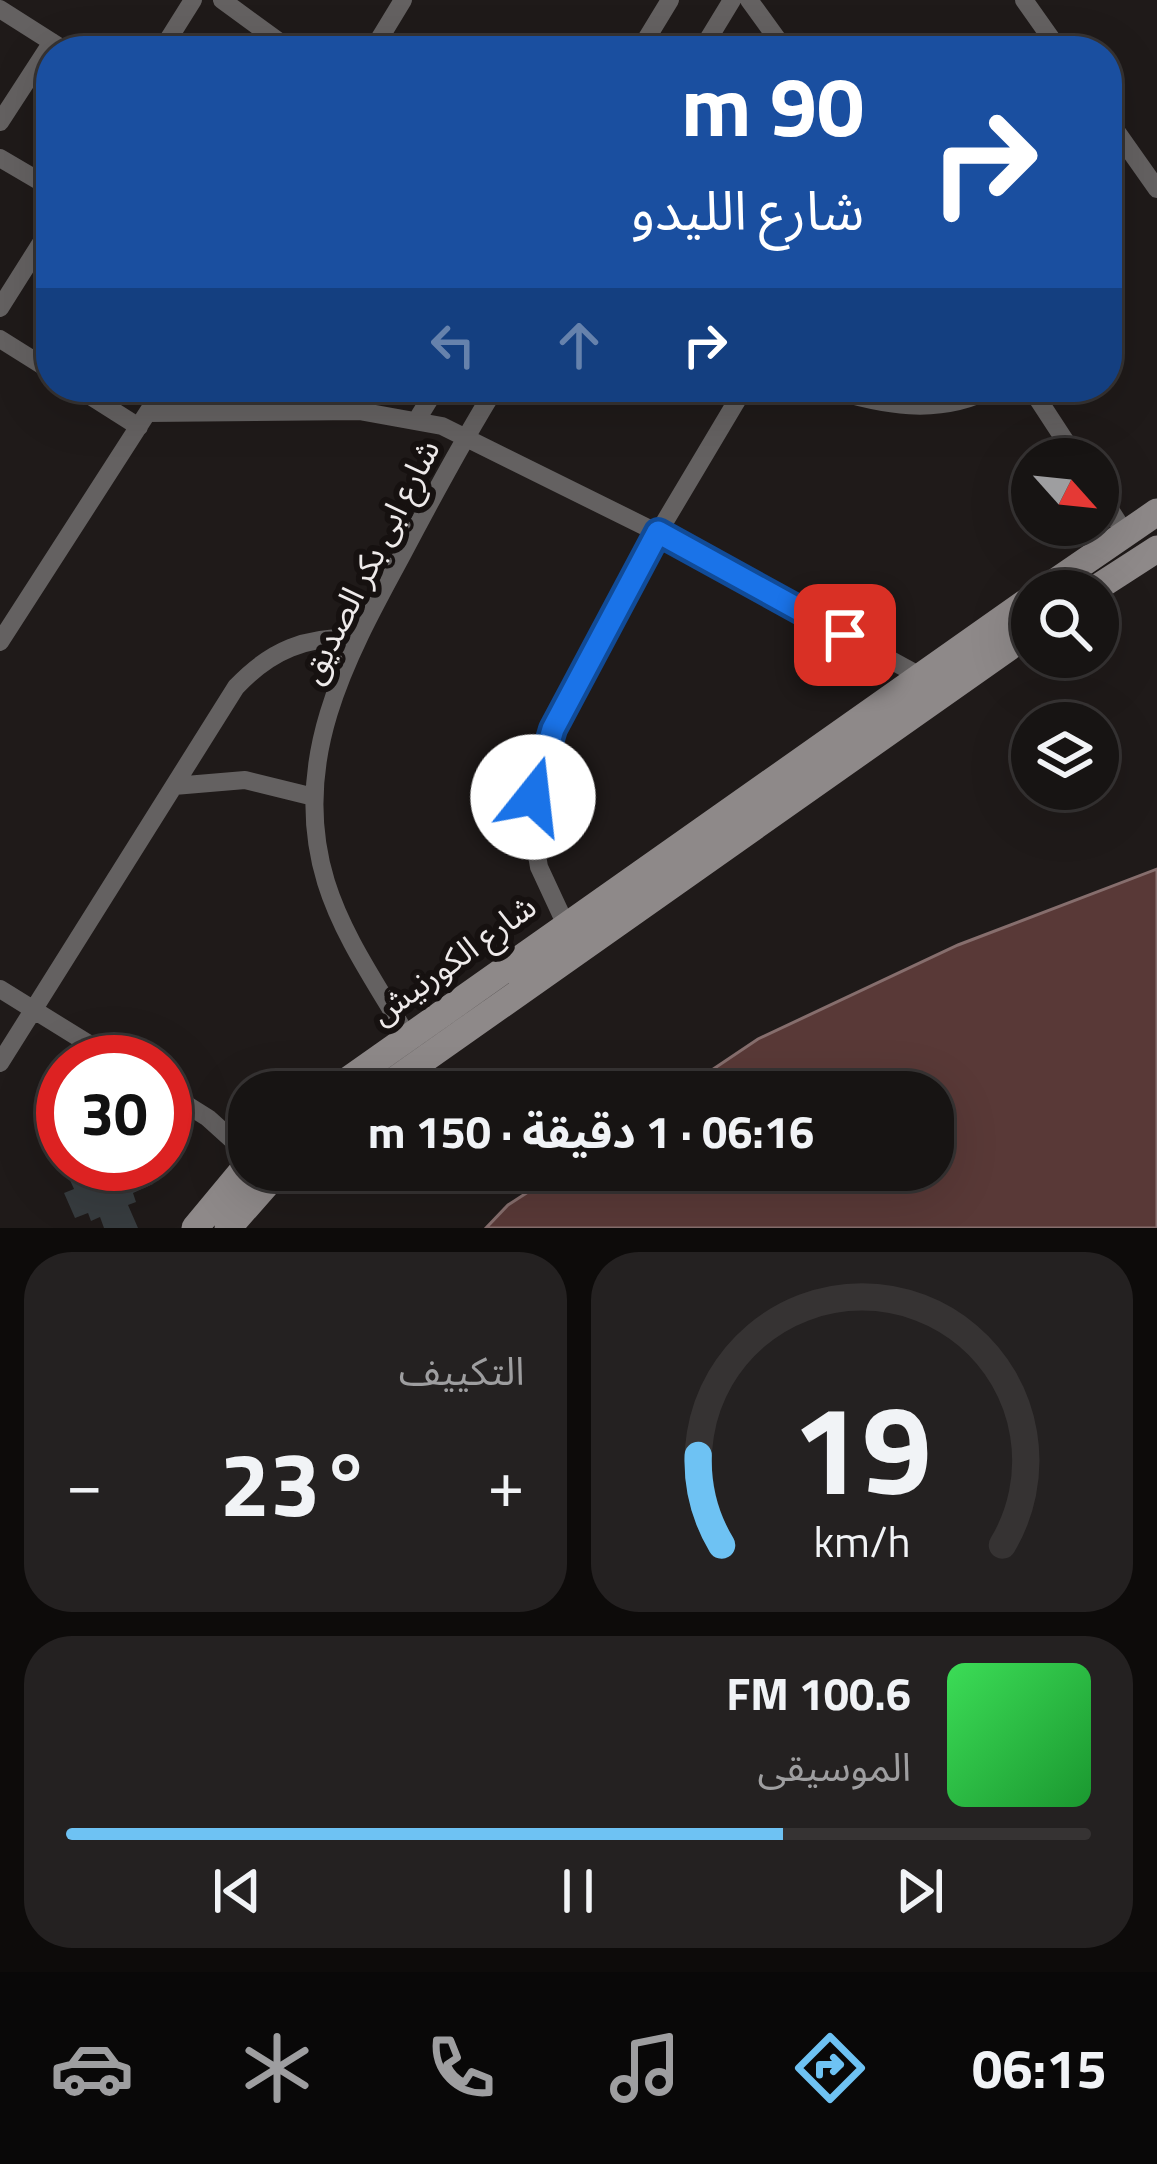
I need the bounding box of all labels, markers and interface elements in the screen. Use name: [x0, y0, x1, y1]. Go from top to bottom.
text: 90 m: [681, 41, 864, 169]
icon: right: [906, 84, 1062, 240]
text: شارع الليدو: [631, 169, 864, 251]
icon: left: [420, 312, 486, 378]
icon: ahead: [546, 312, 612, 378]
icon: right: [672, 312, 738, 378]
street label: شارع ابى بكر الصديق: [286, 430, 452, 692]
north arrow: [1011, 438, 1119, 546]
map controls: [1011, 438, 1119, 810]
button: search: [1011, 570, 1119, 678]
pin: [794, 584, 896, 686]
icon: arrive: [812, 602, 878, 668]
button: layers: [1011, 702, 1119, 810]
position arrow: [470, 734, 596, 860]
street label: شارع الكورنيش: [360, 882, 546, 1036]
speed limit sign: 30: [36, 1035, 192, 1191]
text: 06:16 · 1 دقيقة · 150 m: [368, 1097, 814, 1165]
text: التكييف: [399, 1341, 525, 1400]
text: 19: [792, 1353, 932, 1542]
text: 23°: [220, 1414, 371, 1551]
text: −: [66, 1432, 103, 1533]
text: +: [488, 1432, 524, 1533]
text: km/h: [813, 1508, 910, 1574]
text: 100.6 FM: [726, 1659, 911, 1727]
text: الموسيقى: [757, 1737, 911, 1796]
icon: previous: [204, 1858, 270, 1924]
icon: pause: [545, 1858, 611, 1924]
icon: next: [887, 1858, 953, 1924]
icon: car: [50, 2026, 134, 2110]
icon: climate: [235, 2026, 319, 2110]
icon: phone: [419, 2026, 503, 2110]
icon: music: [603, 2026, 687, 2110]
icon: directions: [788, 2026, 872, 2110]
text: 06:15: [972, 2027, 1107, 2109]

